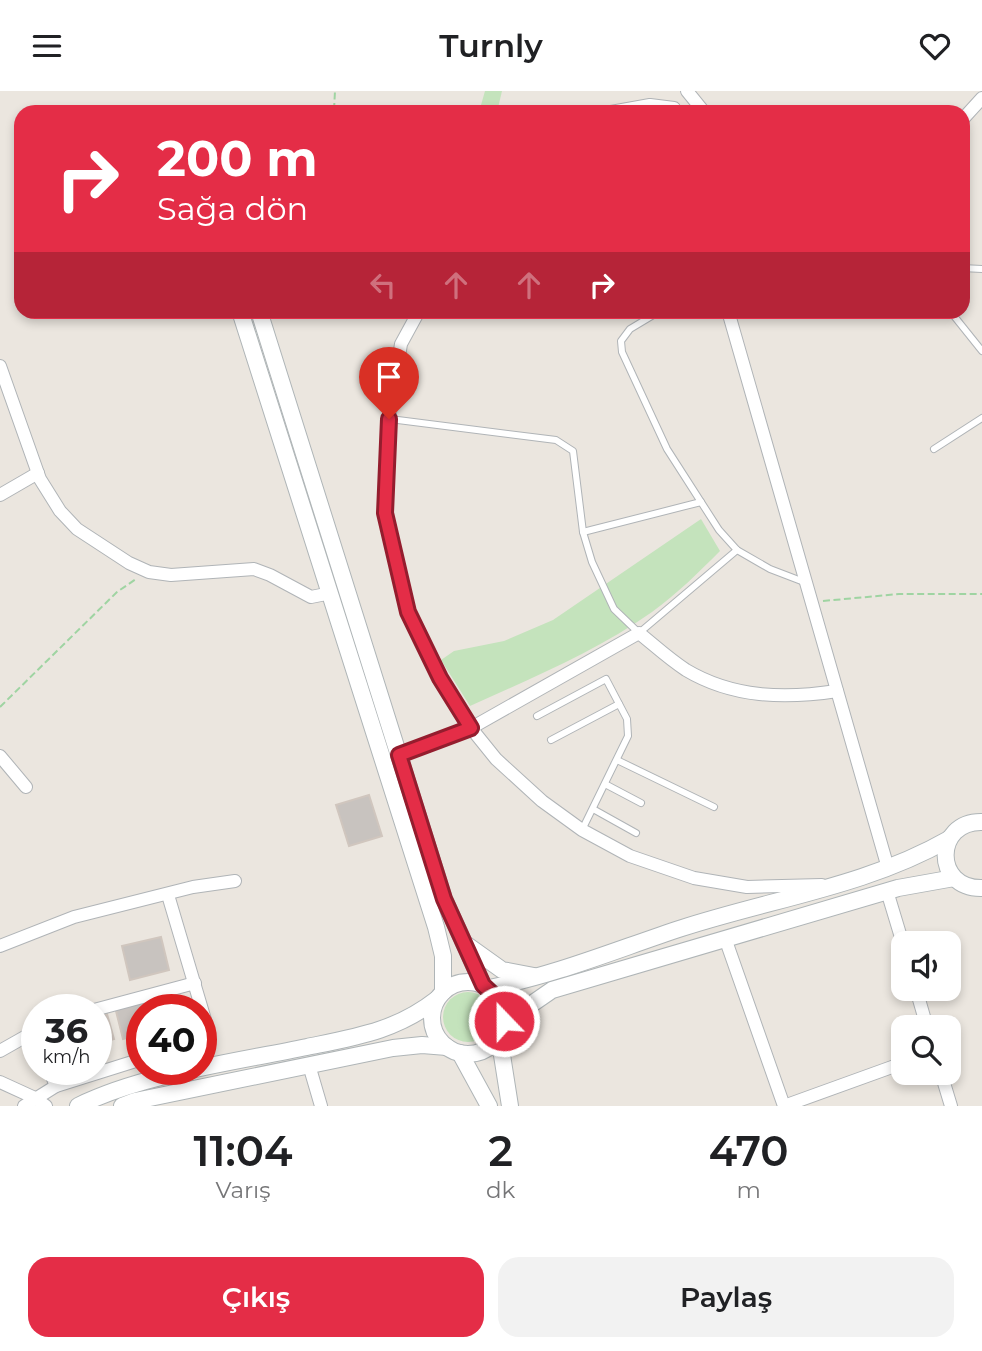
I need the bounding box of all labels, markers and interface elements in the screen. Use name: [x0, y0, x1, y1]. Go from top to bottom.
text: Turnly: [439, 26, 543, 65]
icon: menu: [28, 27, 66, 65]
icon: heart: [916, 27, 954, 65]
text: 200 m: [157, 129, 318, 188]
icon: right: [42, 133, 133, 224]
text: Sağa dön: [157, 189, 308, 228]
icon: left: [364, 266, 402, 304]
icon: ahead: [437, 266, 475, 304]
icon: ahead: [510, 266, 548, 304]
icon: right: [583, 266, 621, 304]
pin: [359, 347, 419, 419]
icon: arrive: [370, 358, 408, 396]
map controls: [891, 931, 961, 1085]
button: sound: [891, 931, 961, 1001]
position arrow: [467, 984, 541, 1058]
speed limit sign: 40: [126, 994, 217, 1085]
text: 36: [45, 1009, 88, 1052]
button: search: [891, 1015, 961, 1085]
text: km/h: [42, 1046, 91, 1068]
text: 11:04: [193, 1125, 293, 1177]
text: 2: [488, 1125, 513, 1177]
text: 470: [709, 1125, 788, 1177]
text: Varış: [216, 1176, 270, 1204]
text: dk: [486, 1176, 515, 1204]
text: m: [736, 1176, 761, 1204]
button: Çıkış: [28, 1257, 484, 1337]
button: Paylaş: [498, 1257, 954, 1337]

